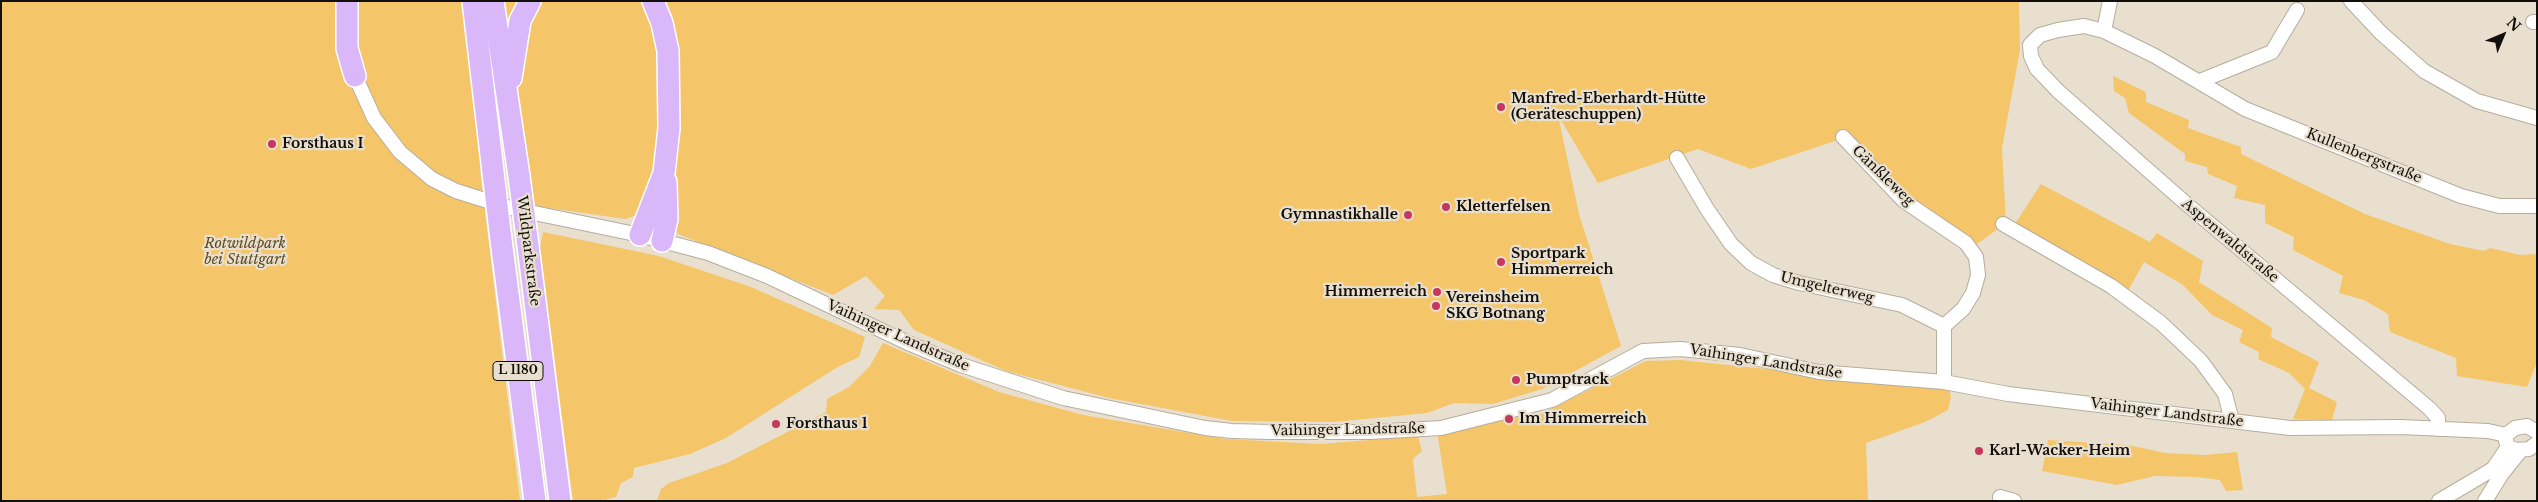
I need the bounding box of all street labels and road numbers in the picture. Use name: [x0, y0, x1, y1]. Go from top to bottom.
street label: Kullenbergstraße: [2304, 125, 2424, 187]
street label: Gänßleweg: [1849, 142, 1917, 210]
street label: Wildparkstraße: [513, 195, 543, 307]
street label: Aspenwaldstraße: [2178, 196, 2282, 286]
street label: Umgelterweg: [1779, 269, 1875, 307]
street label: Vaihinger Landstraße: [824, 297, 972, 375]
street label: Vaihinger Landstraße: [1689, 342, 1843, 382]
road number: L 1180: [493, 362, 543, 381]
street label: Vaihinger Landstraße: [2090, 395, 2244, 431]
street label: Vaihinger Landstraße: [1271, 420, 1425, 440]

